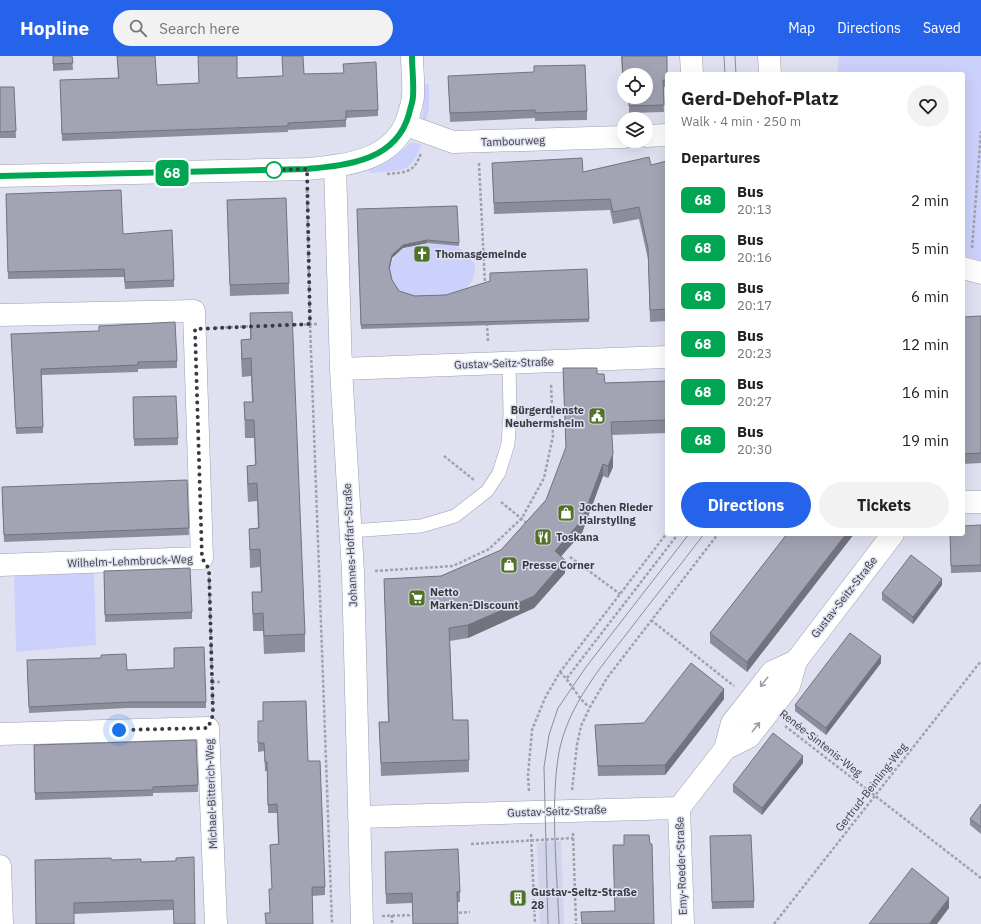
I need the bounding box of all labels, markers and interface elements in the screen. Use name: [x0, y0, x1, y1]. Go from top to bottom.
search box: [113, 10, 393, 46]
text: Hopline: [20, 16, 89, 40]
icon: search: [127, 17, 149, 39]
text: Search here: [159, 19, 240, 38]
text: Map: [788, 19, 815, 37]
text: Directions: [837, 19, 901, 37]
text: Saved: [923, 19, 961, 37]
map controls: [617, 68, 653, 148]
button: locate: [617, 68, 653, 104]
button: heart: [907, 85, 949, 127]
text: Gerd-Dehof-Platz: [681, 86, 839, 110]
button: layers: [617, 112, 653, 148]
text: Walk · 4 min · 250 m: [681, 113, 801, 130]
street label: Tambourweg: [481, 133, 545, 149]
text: Departures: [681, 148, 760, 167]
line badge: 68: [154, 160, 190, 186]
unlabelled marker: [265, 161, 283, 179]
text: 68: [164, 164, 180, 182]
text: Bus: [737, 182, 764, 201]
text: 68: [695, 191, 711, 209]
text: 2 min: [911, 191, 949, 210]
text: 20:13: [737, 201, 772, 218]
text: Bus: [737, 230, 764, 249]
text: 68: [695, 239, 711, 257]
text: 5 min: [911, 239, 949, 258]
church icon: Thomasgemeinde: [412, 244, 432, 264]
place label: Thomasgemeinde: [435, 247, 527, 261]
text: 20:16: [737, 249, 772, 266]
text: Bus: [737, 278, 764, 297]
text: 68: [695, 287, 711, 305]
text: 6 min: [911, 287, 949, 306]
text: 20:17: [737, 297, 772, 314]
text: Bus: [737, 326, 764, 345]
text: 68: [695, 335, 711, 353]
text: 12 min: [902, 335, 949, 354]
text: 20:23: [737, 345, 772, 362]
street label: Gustav-Seitz-Straße: [454, 354, 554, 372]
text: Bus: [737, 374, 764, 393]
text: 68: [695, 383, 711, 401]
text: 16 min: [902, 383, 949, 402]
text: 20:27: [737, 393, 772, 410]
place label: Bürgerdienste Neuhermsheim: [505, 403, 584, 430]
public building icon: Bürgerdienste Neuhermsheim: [587, 406, 607, 426]
text: Bus: [737, 422, 764, 441]
text: 68: [695, 431, 711, 449]
text: 19 min: [902, 431, 949, 450]
text: 20:30: [737, 441, 772, 458]
button: Directions: [681, 482, 811, 528]
button: Tickets: [819, 482, 949, 528]
street label: Johannes-Hoffart-Straße: [340, 483, 360, 607]
place label: Jochen Rieder Hairstyling: [579, 500, 654, 527]
shop icon: Jochen Rieder Hairstyling: [556, 503, 576, 523]
restaurant icon: Toskana: [533, 527, 553, 547]
place label: Toskana: [556, 530, 599, 544]
street label: Wilhelm-Lehmbruck-Weg: [67, 552, 193, 570]
street label: Gustav-Seitz-Straße: [808, 553, 880, 641]
shop icon: Presse Corner: [499, 555, 519, 575]
place label: Presse Corner: [522, 558, 595, 572]
place label: Netto Marken-Discount: [430, 585, 518, 612]
supermarket icon: Netto Marken-Discount: [407, 588, 427, 608]
one-way arrow: [760, 677, 768, 688]
street label: Renée-Sintenis-Weg: [777, 706, 865, 780]
your location: [109, 720, 129, 740]
one-way arrow: [752, 721, 761, 732]
street label: Michael-Bitterich-Weg: [202, 738, 220, 849]
street label: Gertrud-Beinling-Weg: [832, 740, 910, 834]
street label: Gustav-Seitz-Straße: [507, 802, 607, 820]
street label: Emy-Roeder-Straße: [672, 817, 690, 915]
place label: Gustav-Seitz-Straße 28: [531, 885, 637, 912]
building icon: Gustav-Seitz-Straße 28: [508, 888, 528, 908]

